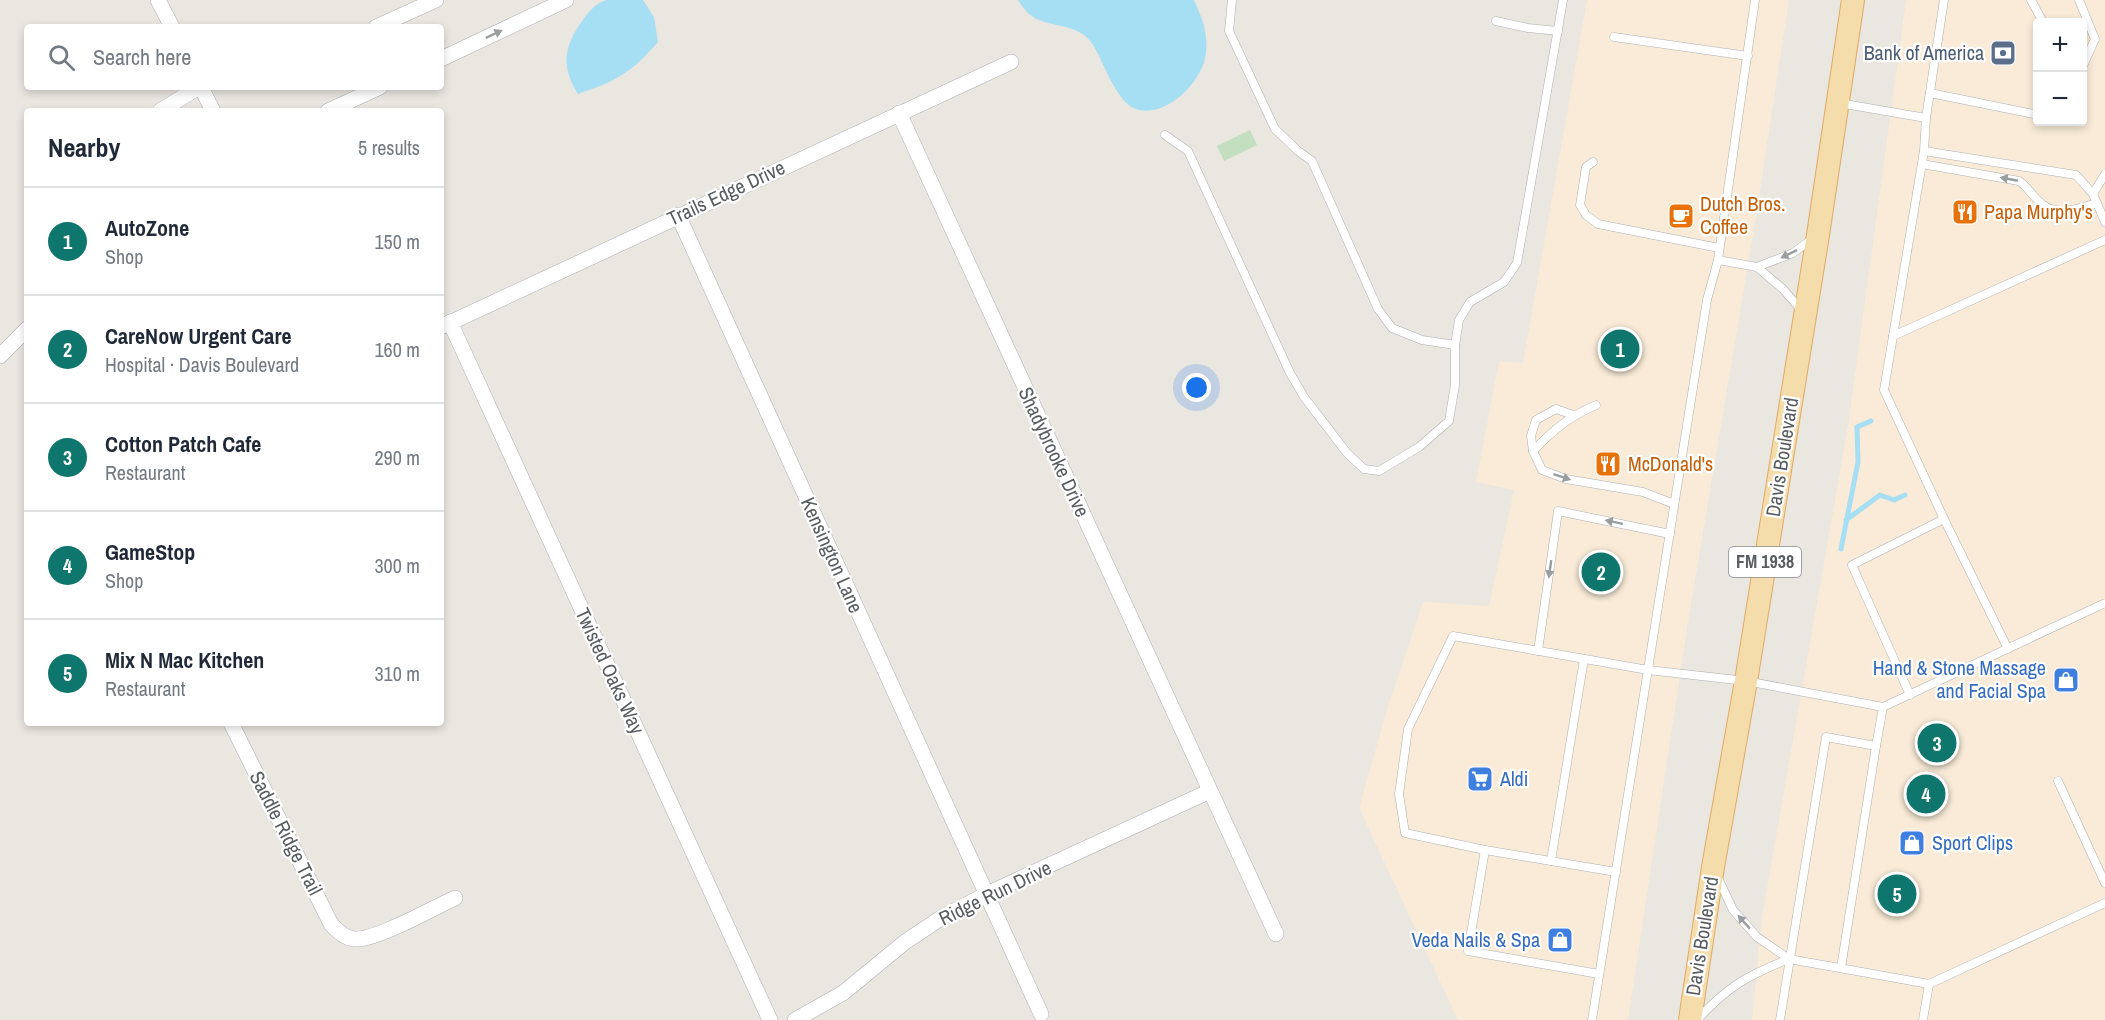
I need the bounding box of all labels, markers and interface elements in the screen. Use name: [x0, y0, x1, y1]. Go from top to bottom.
map controls: [2033, 18, 2087, 126]
button: +: [2033, 18, 2087, 72]
search box: [24, 24, 444, 90]
one-way arrow: [486, 30, 503, 39]
bank icon: Bank of America: [1988, 38, 2018, 68]
place label: Bank of America: [1864, 39, 1984, 66]
icon: search: [45, 41, 78, 74]
text: Search here: [93, 42, 191, 72]
button: −: [2033, 72, 2087, 126]
text: Nearby: [48, 130, 120, 165]
text: 5 results: [358, 134, 420, 161]
street label: Trails Edge Drive: [663, 153, 789, 232]
one-way arrow: [1999, 174, 2018, 183]
place label: Dutch Bros. Coffee: [1700, 190, 1786, 240]
restaurant icon: Papa Murphy's: [1950, 197, 1980, 227]
place label: Papa Murphy's: [1984, 198, 2093, 225]
cafe icon: Dutch Bros. Coffee: [1666, 201, 1696, 231]
text: AutoZone: [105, 213, 189, 243]
text: 1: [63, 228, 72, 255]
text: 150 m: [374, 228, 420, 255]
text: Shop: [105, 243, 143, 270]
one-way arrow: [1780, 248, 1798, 258]
text: CareNow Urgent Care: [105, 321, 291, 351]
pin: 1: [1600, 326, 1640, 372]
text: 2: [63, 336, 72, 363]
text: 160 m: [374, 336, 420, 363]
text: Hospital · Davis Boulevard: [105, 351, 299, 378]
your location: [1182, 373, 1211, 402]
street label: Shadybrooke Drive: [1013, 382, 1096, 521]
street label: Davis Boulevard: [1759, 395, 1804, 518]
text: Cotton Patch Cafe: [105, 429, 261, 459]
text: 3: [63, 444, 72, 471]
text: 290 m: [374, 444, 420, 471]
restaurant icon: McDonald's: [1593, 449, 1623, 479]
place label: McDonald's: [1628, 450, 1713, 477]
text: Restaurant: [105, 459, 185, 486]
one-way arrow: [1553, 473, 1571, 482]
street label: Kensington Lane: [795, 493, 870, 617]
one-way arrow: [1604, 517, 1623, 526]
text: GameStop: [105, 537, 195, 567]
road number: FM 1938: [1729, 547, 1801, 577]
pin: 2: [1582, 550, 1620, 594]
text: 4: [63, 552, 72, 579]
text: 300 m: [374, 552, 420, 579]
one-way arrow: [1546, 559, 1555, 578]
text: Shop: [105, 567, 143, 594]
street label: Twisted Oaks Way: [569, 603, 652, 739]
text: Mix N Mac Kitchen: [105, 645, 264, 675]
place label: Hand & Stone Massage and Facial Spa: [1873, 654, 2046, 704]
text: 5: [63, 660, 72, 687]
text: 310 m: [374, 660, 420, 687]
shop icon: Hand & Stone Massage and Facial Spa: [2051, 665, 2081, 695]
text: Restaurant: [105, 675, 185, 702]
pin: 3: [1918, 720, 1956, 766]
supermarket icon: Aldi: [1465, 764, 1495, 794]
place label: Aldi: [1499, 765, 1528, 792]
street label: Saddle Ridge Trail: [244, 766, 329, 899]
pin: 4: [1906, 772, 1946, 816]
shop icon: Sport Clips: [1897, 828, 1927, 858]
place label: Sport Clips: [1932, 829, 2013, 856]
street label: Ridge Run Drive: [934, 854, 1056, 931]
pin: 5: [1878, 872, 1916, 916]
street label: Davis Boulevard: [1679, 874, 1724, 997]
one-way arrow: [1737, 914, 1750, 930]
shop icon: Veda Nails & Spa: [1545, 925, 1575, 955]
place label: Veda Nails & Spa: [1411, 926, 1540, 953]

